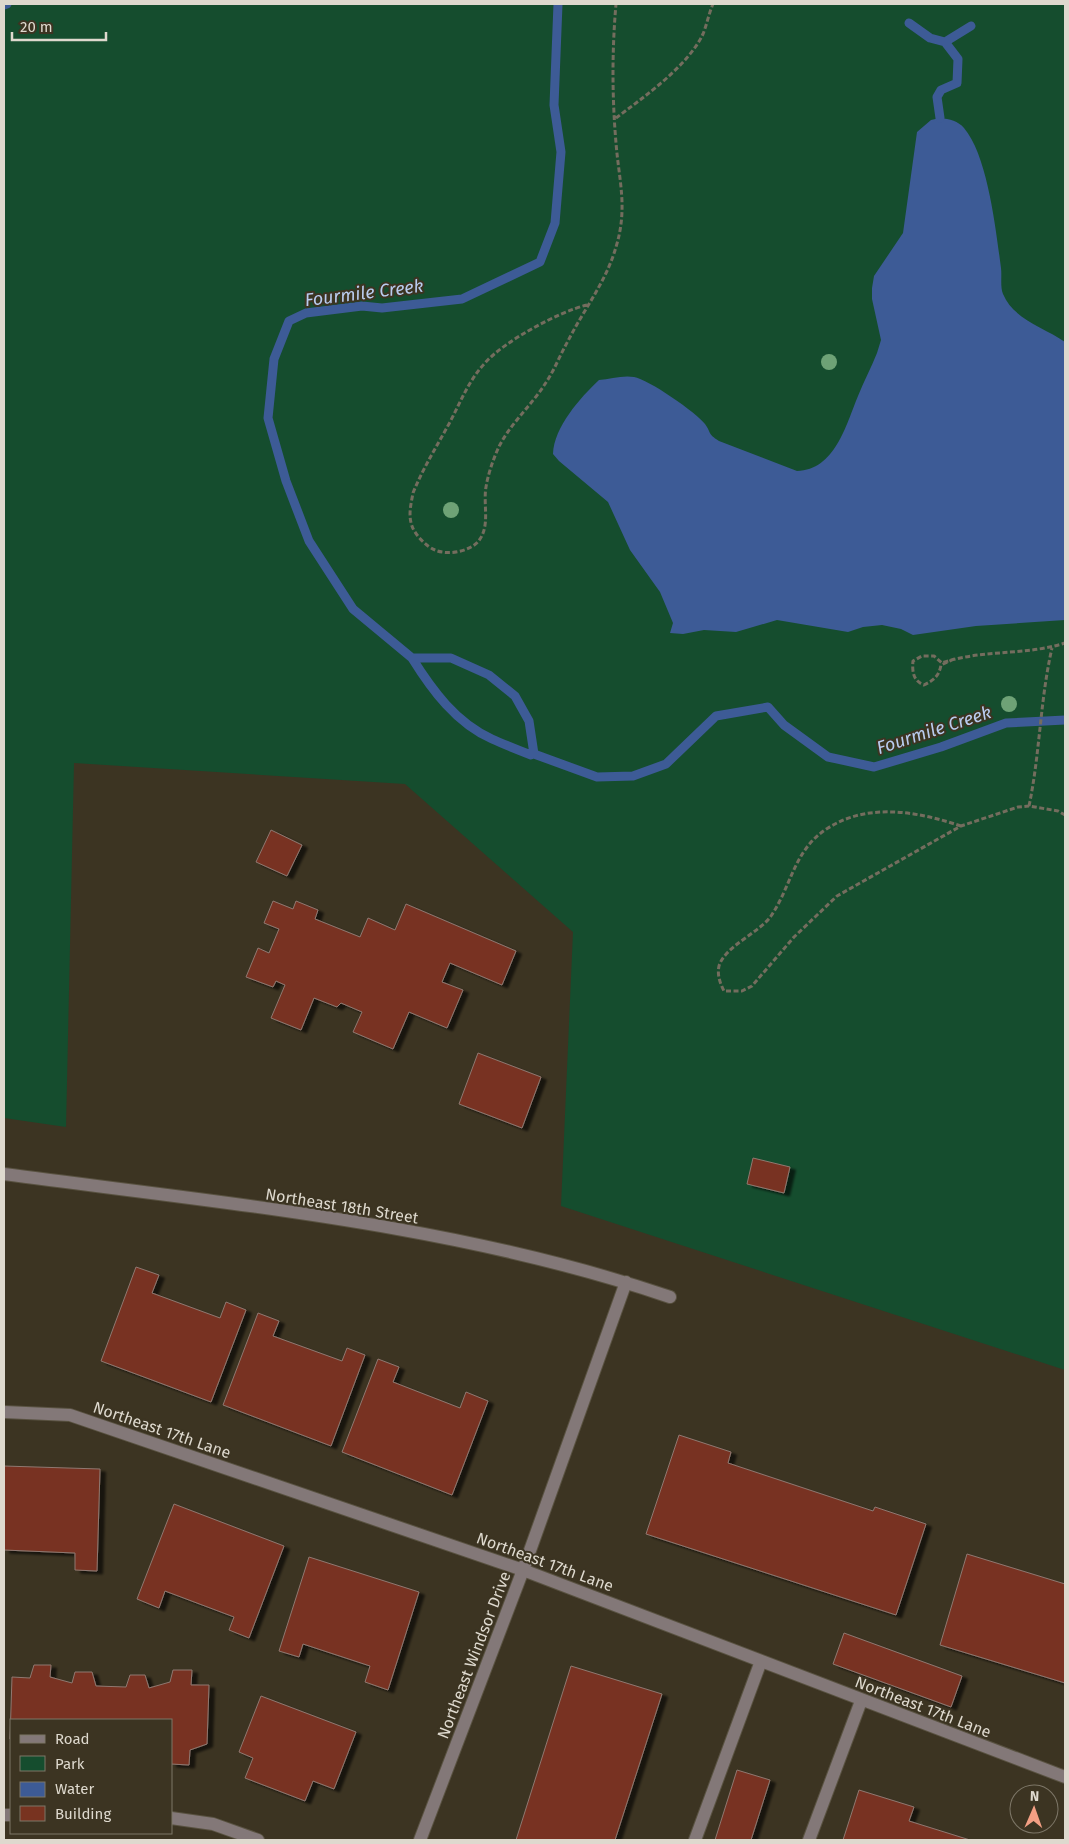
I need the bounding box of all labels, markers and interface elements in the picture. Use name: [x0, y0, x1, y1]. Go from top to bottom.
scale bar: [12, 10, 106, 42]
text: 20 m: [20, 18, 53, 36]
water label: Fourmile Creek: [303, 275, 425, 311]
water label: Fourmile Creek: [874, 701, 994, 759]
street label: Northeast 18th Street: [264, 1185, 420, 1228]
street label: Northeast 17th Lane: [91, 1398, 233, 1462]
street label: Northeast 17th Lane: [474, 1528, 616, 1596]
street label: Northeast Windsor Drive: [433, 1569, 515, 1741]
street label: Northeast 17th Lane: [852, 1672, 994, 1742]
legend: [10, 1719, 172, 1834]
text: Road: [55, 1730, 90, 1748]
text: Park: [55, 1755, 85, 1773]
text: Water: [55, 1780, 94, 1798]
north arrow: [1009, 1784, 1059, 1834]
text: N: [1029, 1788, 1039, 1805]
text: Building: [55, 1805, 111, 1823]

